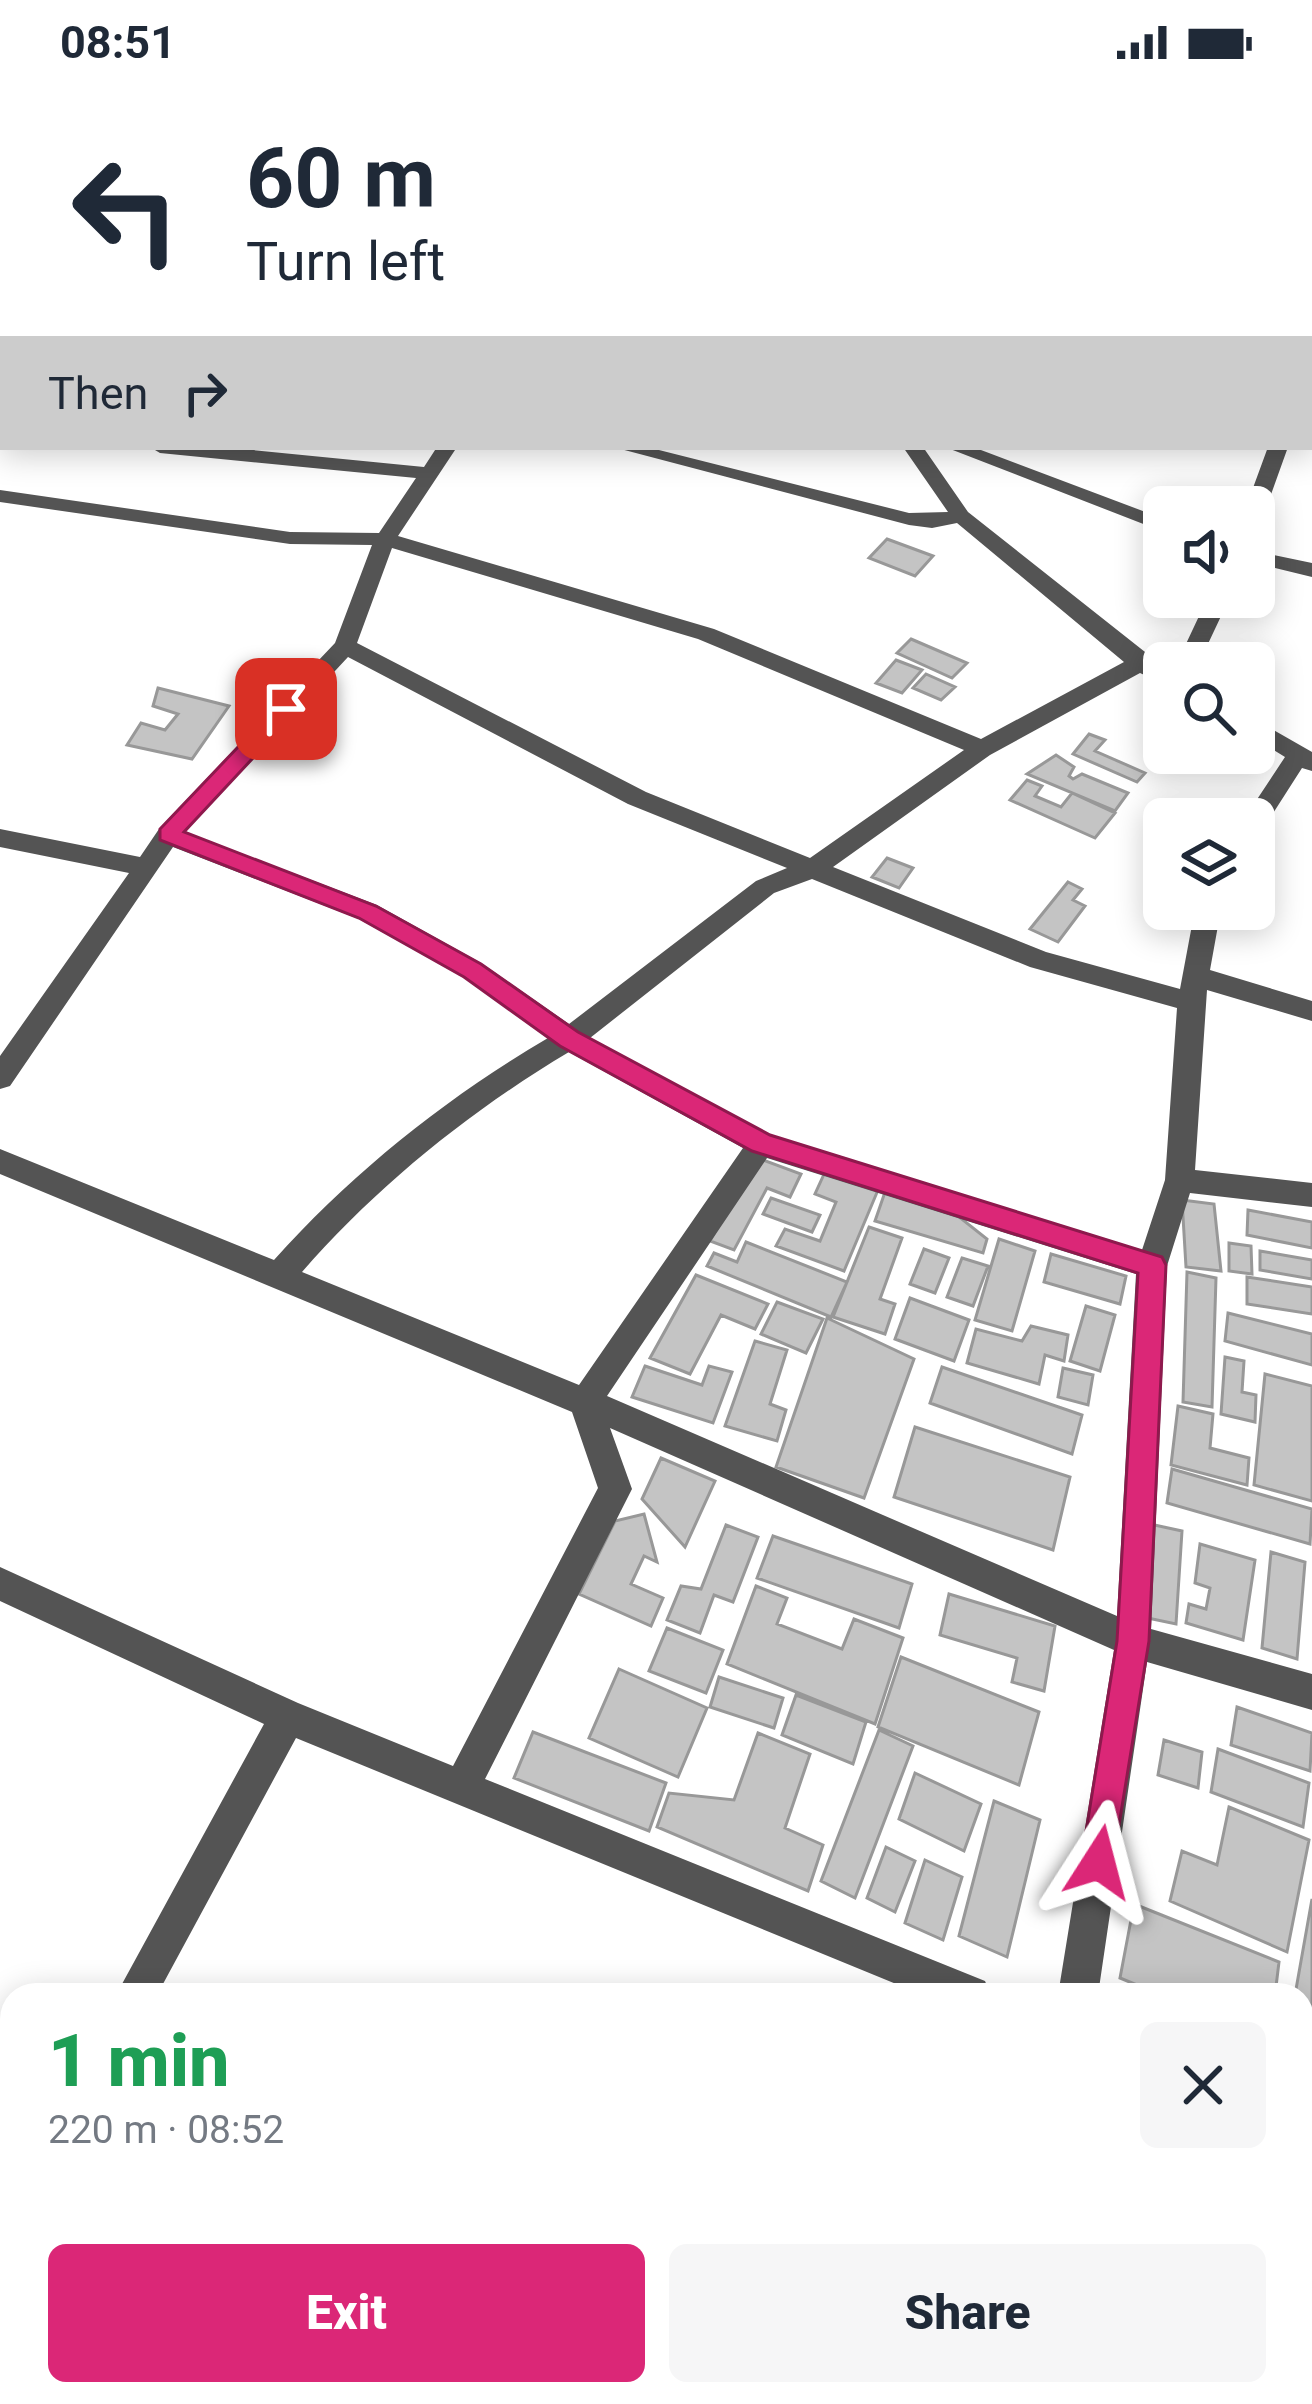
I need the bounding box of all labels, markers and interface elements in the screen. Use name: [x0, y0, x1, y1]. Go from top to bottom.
text: 08:51: [60, 16, 176, 69]
text: 60 m: [246, 129, 436, 228]
icon: left: [48, 132, 204, 288]
text: Turn left: [246, 230, 445, 293]
icon: right: [172, 360, 238, 426]
text: Then: [48, 367, 148, 420]
map controls: [1143, 486, 1275, 930]
button: sound: [1143, 486, 1275, 618]
button: search: [1143, 642, 1275, 774]
pin: [235, 658, 337, 760]
icon: arrive: [253, 676, 319, 742]
button: layers: [1143, 798, 1275, 930]
position arrow: [1036, 1799, 1162, 1925]
text: 1 min: [48, 2019, 230, 2104]
button: close: [1140, 2022, 1266, 2148]
text: 220 m · 08:52: [48, 2107, 284, 2153]
button: Exit: [48, 2244, 645, 2382]
button: Share: [669, 2244, 1266, 2382]

